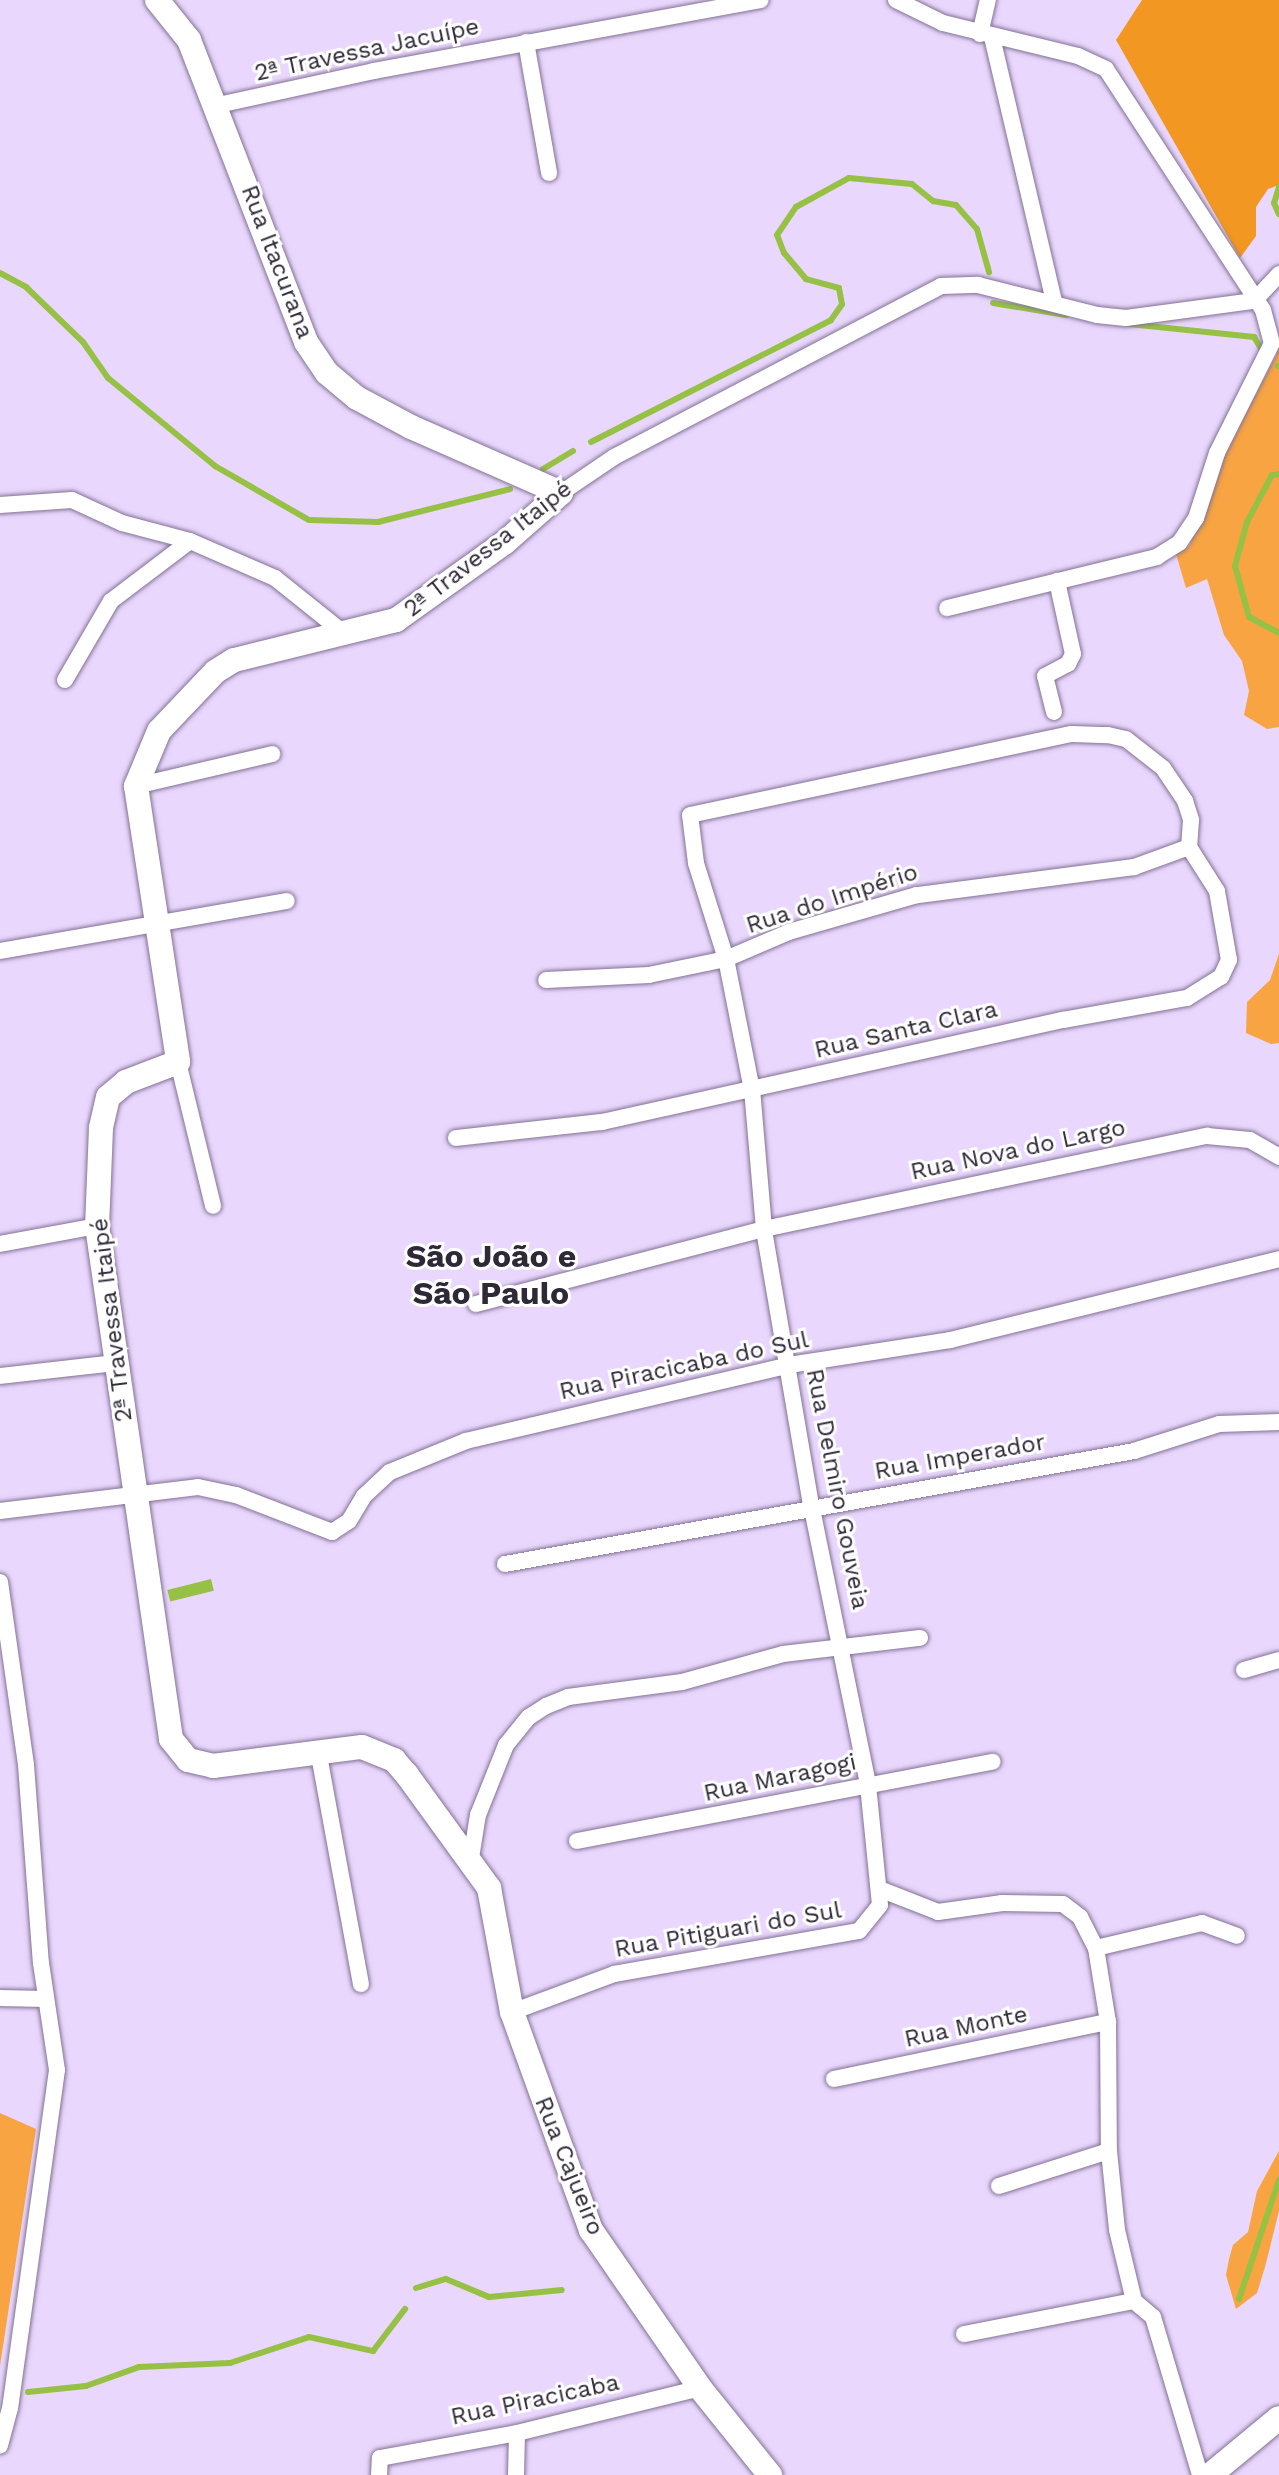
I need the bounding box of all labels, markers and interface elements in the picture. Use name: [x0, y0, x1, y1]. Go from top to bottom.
street label: 2ª Travessa Jacuípe: [251, 12, 483, 88]
street label: Rua Itacurana: [234, 181, 320, 343]
street label: 2ª Travessa Itaipé: [398, 474, 578, 624]
street label: Rua do Império: [742, 858, 922, 940]
street label: Rua Santa Clara: [811, 995, 1001, 1065]
street label: Rua Nova do Largo: [907, 1113, 1129, 1187]
street label: 2ª Travessa Itaipé: [85, 1216, 139, 1424]
district label: São João e São Paulo: [405, 1238, 577, 1313]
street label: Rua Piracicaba do Sul: [556, 1325, 812, 1407]
street label: Rua Delmiro Gouveia: [800, 1366, 874, 1612]
street label: Rua Imperador: [872, 1428, 1048, 1486]
street label: Rua Maragogi: [701, 1748, 859, 1808]
street label: Rua Pitiguari do Sul: [612, 1896, 844, 1964]
street label: Rua Monte: [902, 2000, 1030, 2054]
street label: Rua Cajueiro: [528, 2092, 610, 2240]
street label: Rua Piracicaba: [448, 2368, 622, 2432]

